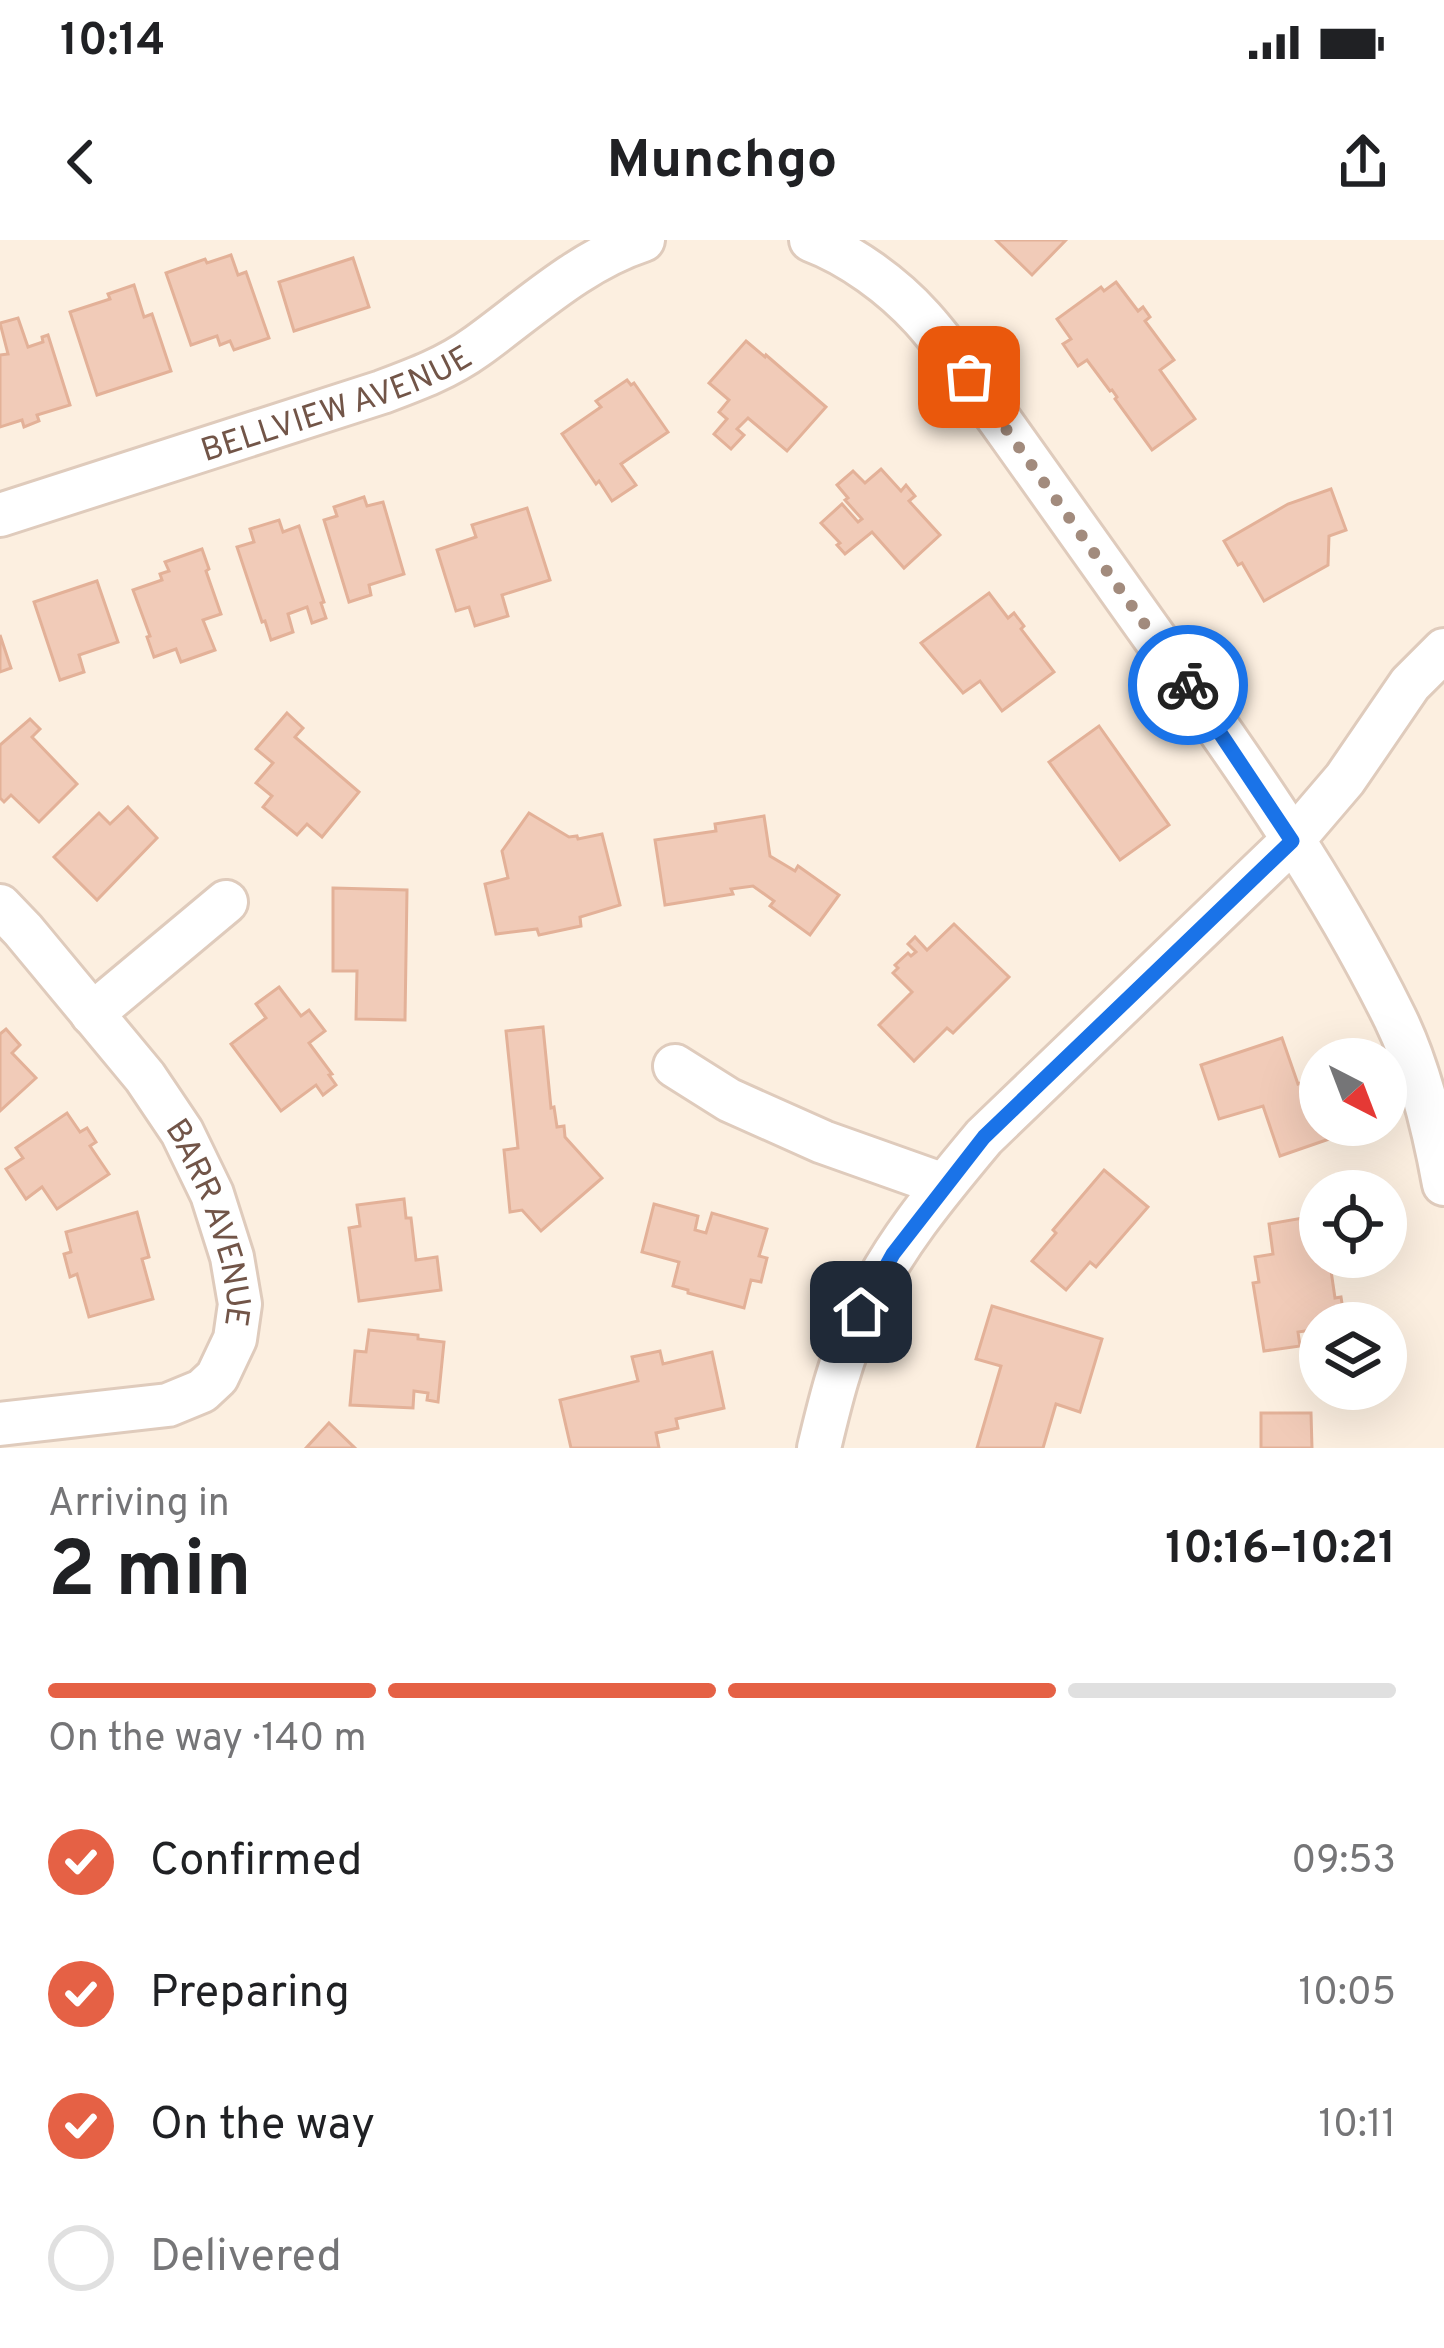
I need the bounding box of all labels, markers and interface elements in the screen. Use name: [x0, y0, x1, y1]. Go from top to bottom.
text: 10:14: [60, 14, 165, 71]
text: Munchgo: [607, 128, 837, 197]
icon: back: [48, 129, 114, 195]
icon: share: [1330, 129, 1396, 195]
pin: [918, 326, 1020, 428]
street label: BELLVIEW AVENUE: [196, 338, 481, 474]
icon: bag: [936, 344, 1002, 410]
courier: [1128, 625, 1248, 745]
icon: bike: [1155, 652, 1221, 718]
north arrow: [1299, 1038, 1407, 1146]
map controls: [1299, 1038, 1407, 1410]
street label: BARR AVENUE: [154, 1112, 257, 1329]
button: locate: [1299, 1170, 1407, 1278]
pin: [810, 1261, 912, 1363]
icon: home: [828, 1279, 894, 1345]
button: layers: [1299, 1302, 1407, 1410]
text: Arriving in: [48, 1481, 230, 1530]
text: 10:16–10:21: [1165, 1522, 1396, 1579]
text: 2 min: [48, 1525, 252, 1624]
text: On the way · 140 m: [48, 1716, 367, 1765]
icon: check: [48, 1829, 114, 1895]
text: Confirmed: [150, 1834, 362, 1891]
text: 09:53: [1291, 1838, 1396, 1887]
icon: check: [48, 1961, 114, 2027]
text: Preparing: [150, 1966, 350, 2023]
text: 10:05: [1298, 1970, 1396, 2019]
icon: check: [48, 2093, 114, 2159]
text: On the way: [150, 2098, 375, 2155]
text: 10:11: [1319, 2102, 1396, 2151]
text: Delivered: [150, 2230, 342, 2287]

